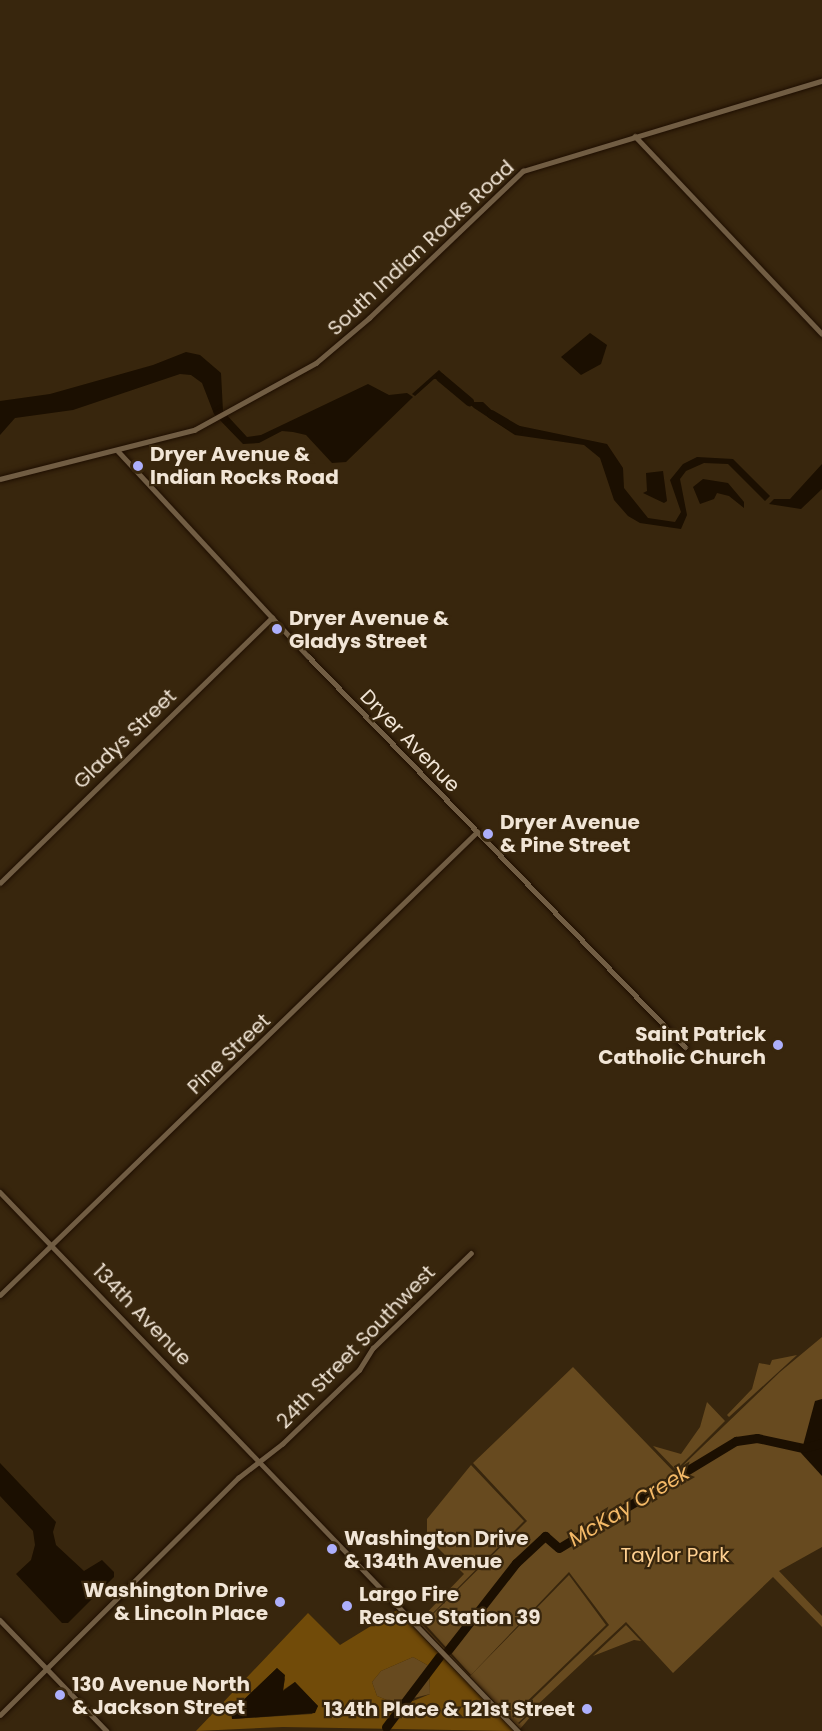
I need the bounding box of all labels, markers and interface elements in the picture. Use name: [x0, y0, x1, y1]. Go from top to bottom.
street label: South Indian Rocks Road: [323, 155, 519, 341]
place label: Dryer Avenue & Indian Rocks Road: [150, 442, 339, 489]
marker: Dryer Avenue & Indian Rocks Road: [131, 459, 145, 473]
place label: Dryer Avenue & Gladys Street: [289, 606, 449, 653]
marker: Dryer Avenue & Gladys Street: [270, 622, 284, 636]
street label: Gladys Street: [69, 684, 181, 794]
street label: Dryer Avenue: [355, 685, 465, 797]
place label: Dryer Avenue & Pine Street: [500, 810, 640, 857]
marker: Dryer Avenue & Pine Street: [481, 827, 495, 841]
street label: Pine Street: [183, 1009, 275, 1099]
place label: Saint Patrick Catholic Church: [598, 1022, 766, 1069]
marker: Saint Patrick Catholic Church: [771, 1038, 785, 1052]
street label: 134th Avenue: [88, 1259, 196, 1371]
street label: 24th Street Southwest: [272, 1260, 440, 1434]
water label: McKay Creek: [564, 1460, 694, 1552]
place label: Washington Drive & 134th Avenue: [344, 1526, 529, 1573]
marker: Washington Drive & 134th Avenue: [325, 1542, 339, 1556]
park label: Taylor Park: [621, 1543, 729, 1567]
place label: Washington Drive & Lincoln Place: [83, 1578, 268, 1625]
place label: Largo Fire Rescue Station 39: [359, 1582, 541, 1629]
marker: Washington Drive & Lincoln Place: [273, 1595, 287, 1609]
marker: Largo Fire Rescue Station 39: [340, 1599, 354, 1613]
place label: 130 Avenue North & Jackson Street: [72, 1672, 250, 1719]
marker: 130 Avenue North & Jackson Street: [53, 1688, 67, 1702]
place label: 134th Place & 121st Street: [323, 1697, 575, 1721]
marker: 134th Place & 121st Street: [580, 1702, 594, 1716]

